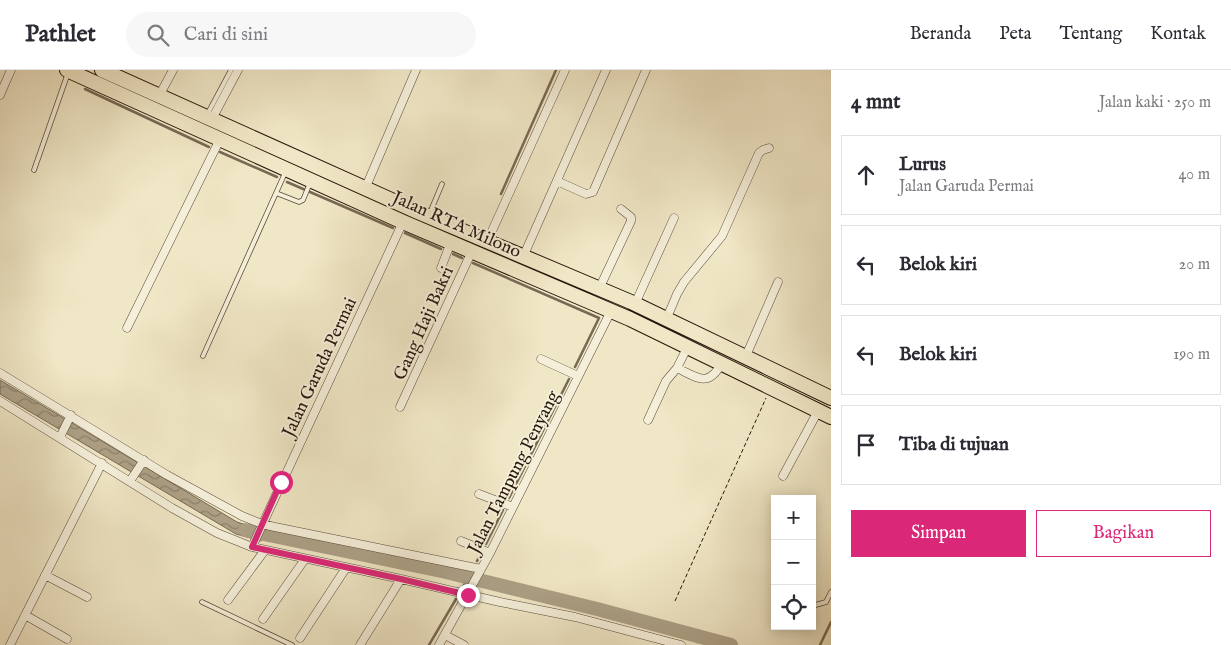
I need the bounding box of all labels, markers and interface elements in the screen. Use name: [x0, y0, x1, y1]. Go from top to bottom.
search box: [126, 12, 476, 57]
text: Pathlet: [25, 19, 96, 50]
icon: search: [144, 21, 172, 49]
text: Cari di sini: [184, 23, 268, 47]
text: Beranda: [910, 23, 971, 46]
text: Peta: [999, 23, 1032, 46]
text: Tentang: [1060, 23, 1122, 46]
text: Kontak: [1150, 23, 1206, 46]
text: 4 mnt: [851, 89, 900, 116]
text: Jalan kaki · 250 m: [1099, 93, 1211, 113]
text: Lurus: [899, 153, 946, 177]
icon: ahead: [852, 161, 880, 189]
text: 40 m: [1178, 165, 1210, 185]
text: Jalan Garuda Permai: [899, 177, 1034, 197]
street label: Jalan RTA Milono: [387, 186, 525, 264]
icon: left: [852, 251, 880, 279]
text: Belok kiri: [899, 253, 977, 277]
text: 20 m: [1179, 255, 1210, 275]
street label: Gang Haji Bakri: [389, 263, 460, 384]
street label: Jalan Garuda Permai: [277, 294, 363, 443]
icon: left: [852, 341, 880, 369]
text: Belok kiri: [899, 343, 977, 367]
text: 190 m: [1173, 345, 1210, 365]
street label: Jalan Tampung Penyang: [462, 387, 566, 560]
icon: arrive: [852, 431, 880, 459]
text: Tiba di tujuan: [899, 433, 1009, 457]
route start: [270, 471, 293, 494]
map controls: [771, 495, 816, 630]
button: +: [771, 495, 816, 540]
button: Simpan: [851, 510, 1026, 557]
button: Bagikan: [1036, 510, 1211, 557]
button: −: [771, 540, 816, 585]
route end: [457, 584, 480, 607]
button: locate: [771, 585, 816, 630]

